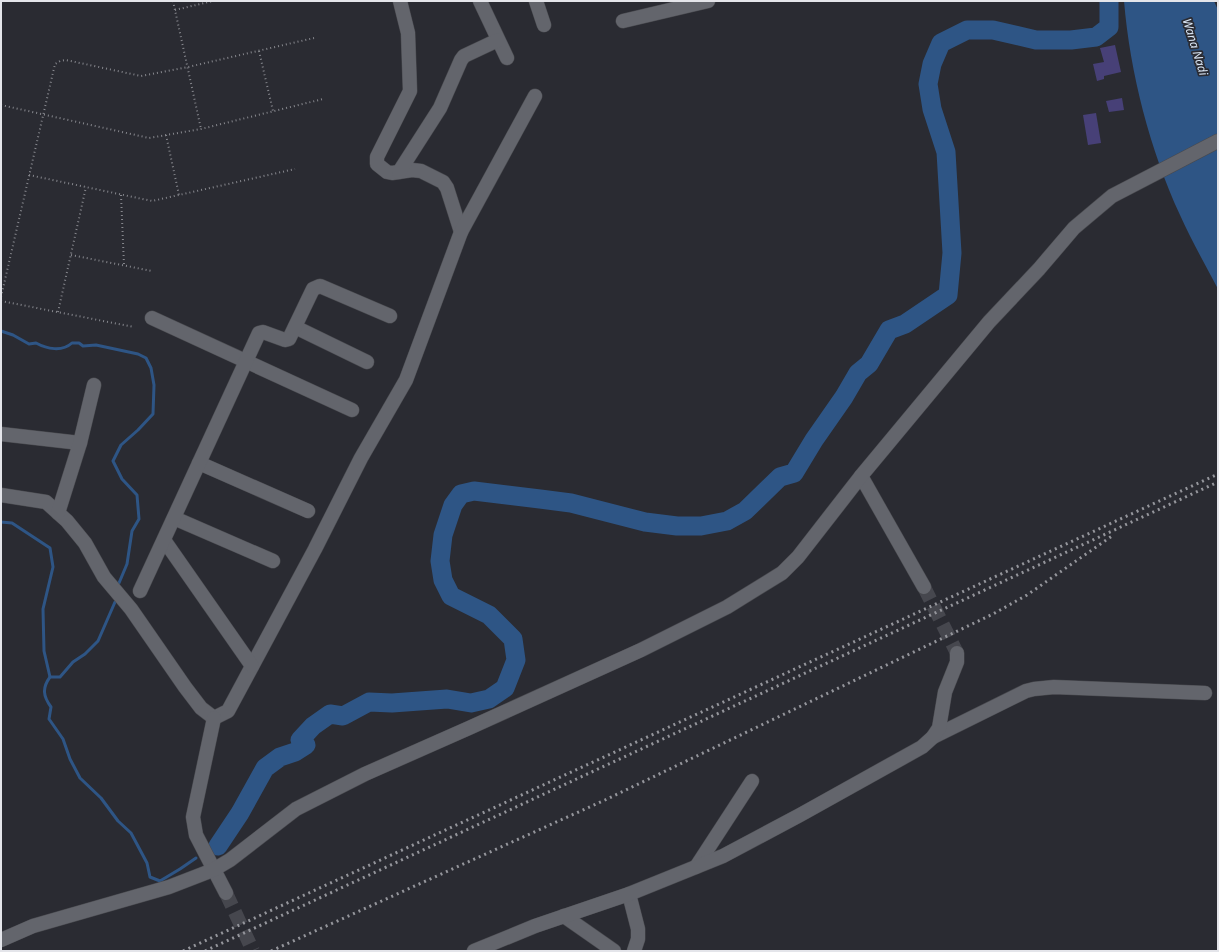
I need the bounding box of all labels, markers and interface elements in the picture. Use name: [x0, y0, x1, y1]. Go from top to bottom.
water label: Wana Nadi: [1179, 16, 1213, 78]

